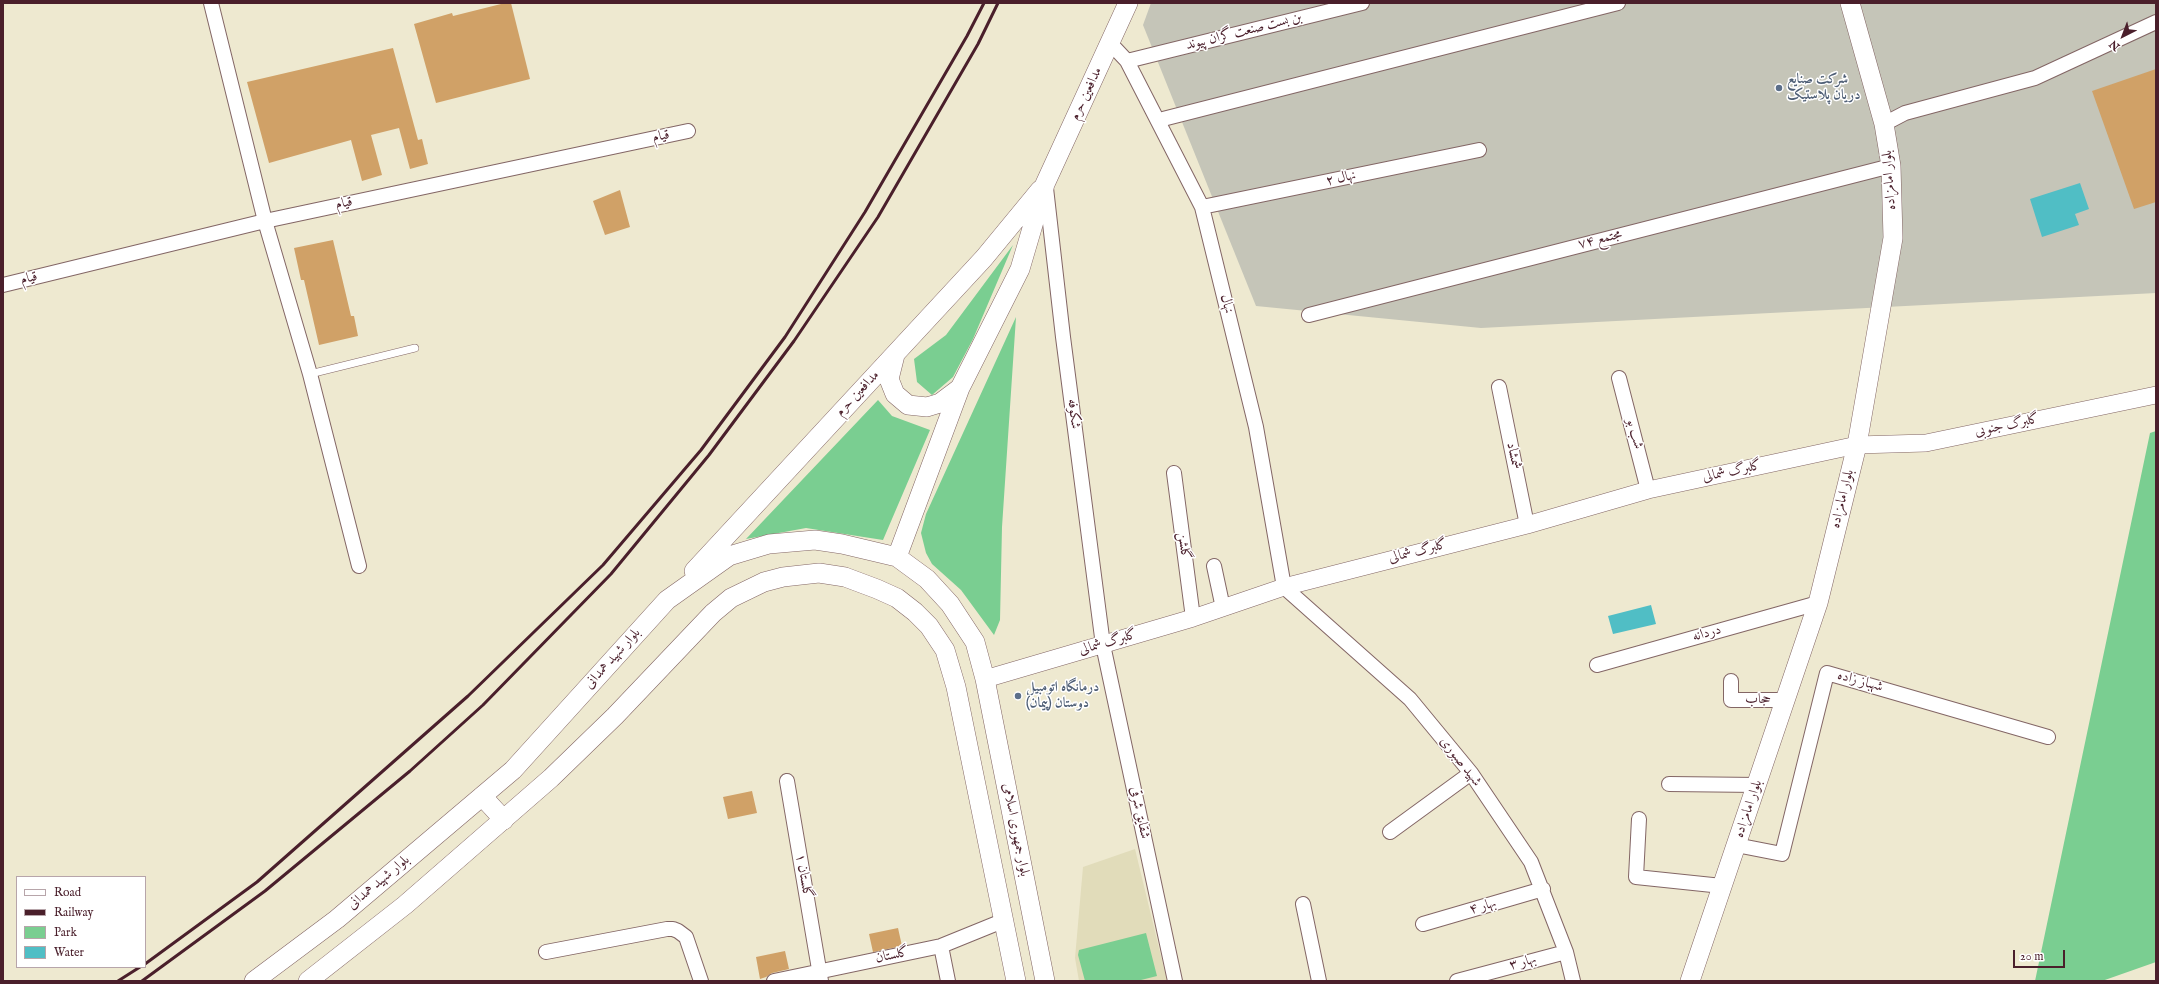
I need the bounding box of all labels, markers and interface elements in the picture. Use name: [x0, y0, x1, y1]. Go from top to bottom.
street label: بن بست صنعت گران پیوند: [1184, 9, 1304, 55]
north arrow: [2103, 16, 2143, 56]
text: N: [2107, 37, 2123, 53]
street label: مدافعین حرم: [1067, 65, 1107, 123]
place label: شرکت صنایع دریان پلاستیک: [1787, 72, 1860, 104]
marker: شرکت صنایع دریان پلاستیک: [1774, 83, 1784, 93]
street label: قیام: [651, 127, 671, 147]
street label: بلوار امامزاده: [1880, 149, 1900, 211]
street label: نهال ۲: [1324, 168, 1358, 190]
street label: قیام: [334, 194, 354, 214]
street label: مجتمع ۷۴: [1576, 226, 1624, 254]
street label: قیام: [19, 269, 39, 289]
street label: نهال: [1216, 293, 1236, 315]
street label: مدافعین حرم: [833, 368, 883, 420]
street label: شکوفه: [1063, 398, 1083, 430]
street label: گلبرگ جنوبی: [1973, 411, 2041, 441]
street label: شب بو: [1622, 417, 1646, 451]
street label: شمشاد: [1502, 441, 1524, 471]
street label: گلبرگ شمالی: [1701, 458, 1763, 486]
street label: بلوار امامزاده: [1828, 468, 1858, 530]
street label: گلشن: [1173, 531, 1193, 561]
street label: گلبرگ شمالی: [1387, 537, 1449, 567]
street label: دردانه: [1691, 622, 1723, 646]
street label: بلوار شهید همدانی: [581, 625, 645, 693]
street label: گلبرگ شمالی: [1077, 627, 1139, 659]
street label: شهباز زاده: [1835, 668, 1885, 696]
place label: درمانگاه اتومبیل دوستان (پیمان): [1026, 680, 1099, 712]
marker: درمانگاه اتومبیل دوستان (پیمان): [1013, 691, 1023, 701]
street label: حجاب: [1745, 692, 1771, 708]
street label: شهید صبوری: [1435, 734, 1485, 790]
street label: بلوار امامزاده: [1731, 778, 1767, 840]
street label: بلوار جمهوری اسلامی: [998, 782, 1032, 878]
street label: شقایق شرقی: [1125, 785, 1153, 841]
street label: بلوار شهید همدانی: [345, 852, 413, 914]
street label: گلستان ۱: [791, 853, 815, 899]
legend: [16, 876, 146, 968]
text: Road: [54, 885, 81, 900]
street label: بهار ۴: [1467, 895, 1499, 919]
text: Railway: [54, 905, 93, 920]
text: Park: [54, 925, 77, 940]
scale bar: [2015, 942, 2067, 968]
street label: گلستان: [874, 944, 910, 968]
text: Water: [54, 945, 84, 960]
text: 20 m: [2020, 949, 2043, 964]
street label: بهار ۳: [1508, 951, 1538, 975]

